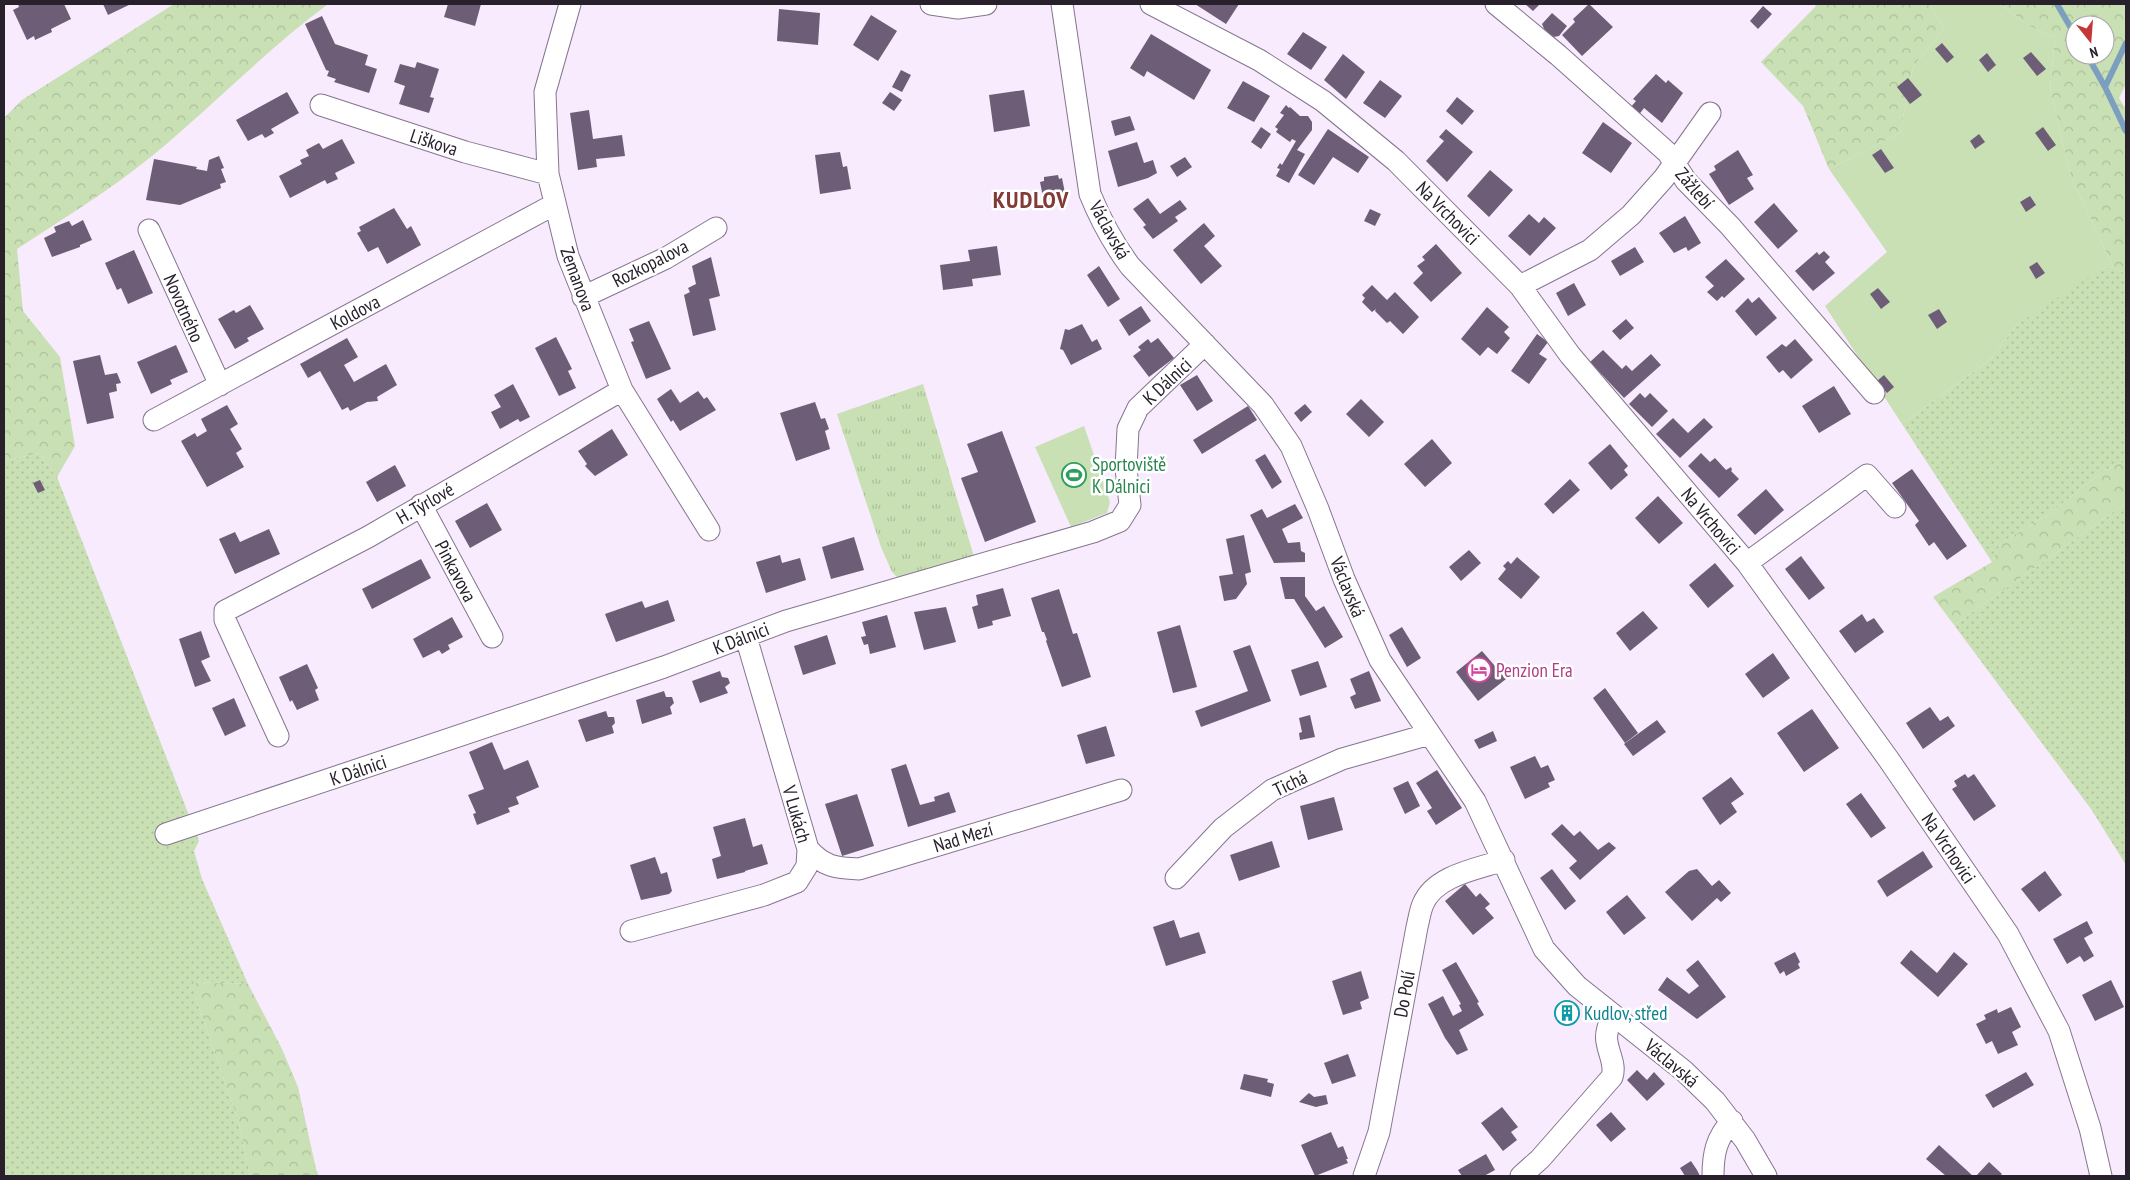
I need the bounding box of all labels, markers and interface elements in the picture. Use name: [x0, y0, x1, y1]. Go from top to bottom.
north arrow: [2065, 15, 2115, 65]
text: N: [2088, 43, 2100, 62]
street label: Liškova: [407, 123, 461, 161]
street label: Zážlebí: [1670, 162, 1720, 214]
street label: Na Vrchovici: [1411, 176, 1485, 250]
district label: KUDLOV: [993, 184, 1069, 215]
street label: Václavská: [1084, 196, 1136, 263]
street label: Rozkopalova: [608, 234, 692, 292]
street label: Zemanova: [555, 244, 601, 314]
street label: Novotného: [158, 270, 210, 346]
street label: Koldova: [326, 289, 384, 335]
street label: K Dálnici: [1137, 352, 1197, 410]
place label: Sportoviště K Dálnici: [1092, 452, 1166, 498]
sports icon: Sportoviště K Dálnici: [1061, 462, 1087, 488]
street label: H. Týrlové: [392, 477, 458, 529]
street label: Na Vrchovici: [1676, 483, 1746, 559]
street label: Pinkavova: [430, 536, 482, 606]
street label: Václavská: [1325, 552, 1371, 621]
street label: K Dálnici: [709, 616, 773, 660]
hotel icon: Penzion Era: [1466, 657, 1492, 683]
place label: Penzion Era: [1496, 658, 1573, 682]
street label: K Dálnici: [327, 749, 389, 791]
street label: Tichá: [1269, 764, 1311, 802]
street label: V Lukách: [777, 782, 817, 845]
street label: Na Vrchovici: [1917, 808, 1981, 888]
street label: Nad Mezí: [930, 817, 996, 857]
street label: Do Polí: [1388, 969, 1420, 1019]
building icon: Kudlov, střed: [1554, 1000, 1580, 1026]
place label: Kudlov, střed: [1584, 1001, 1667, 1025]
street label: Václavská: [1639, 1033, 1704, 1092]

